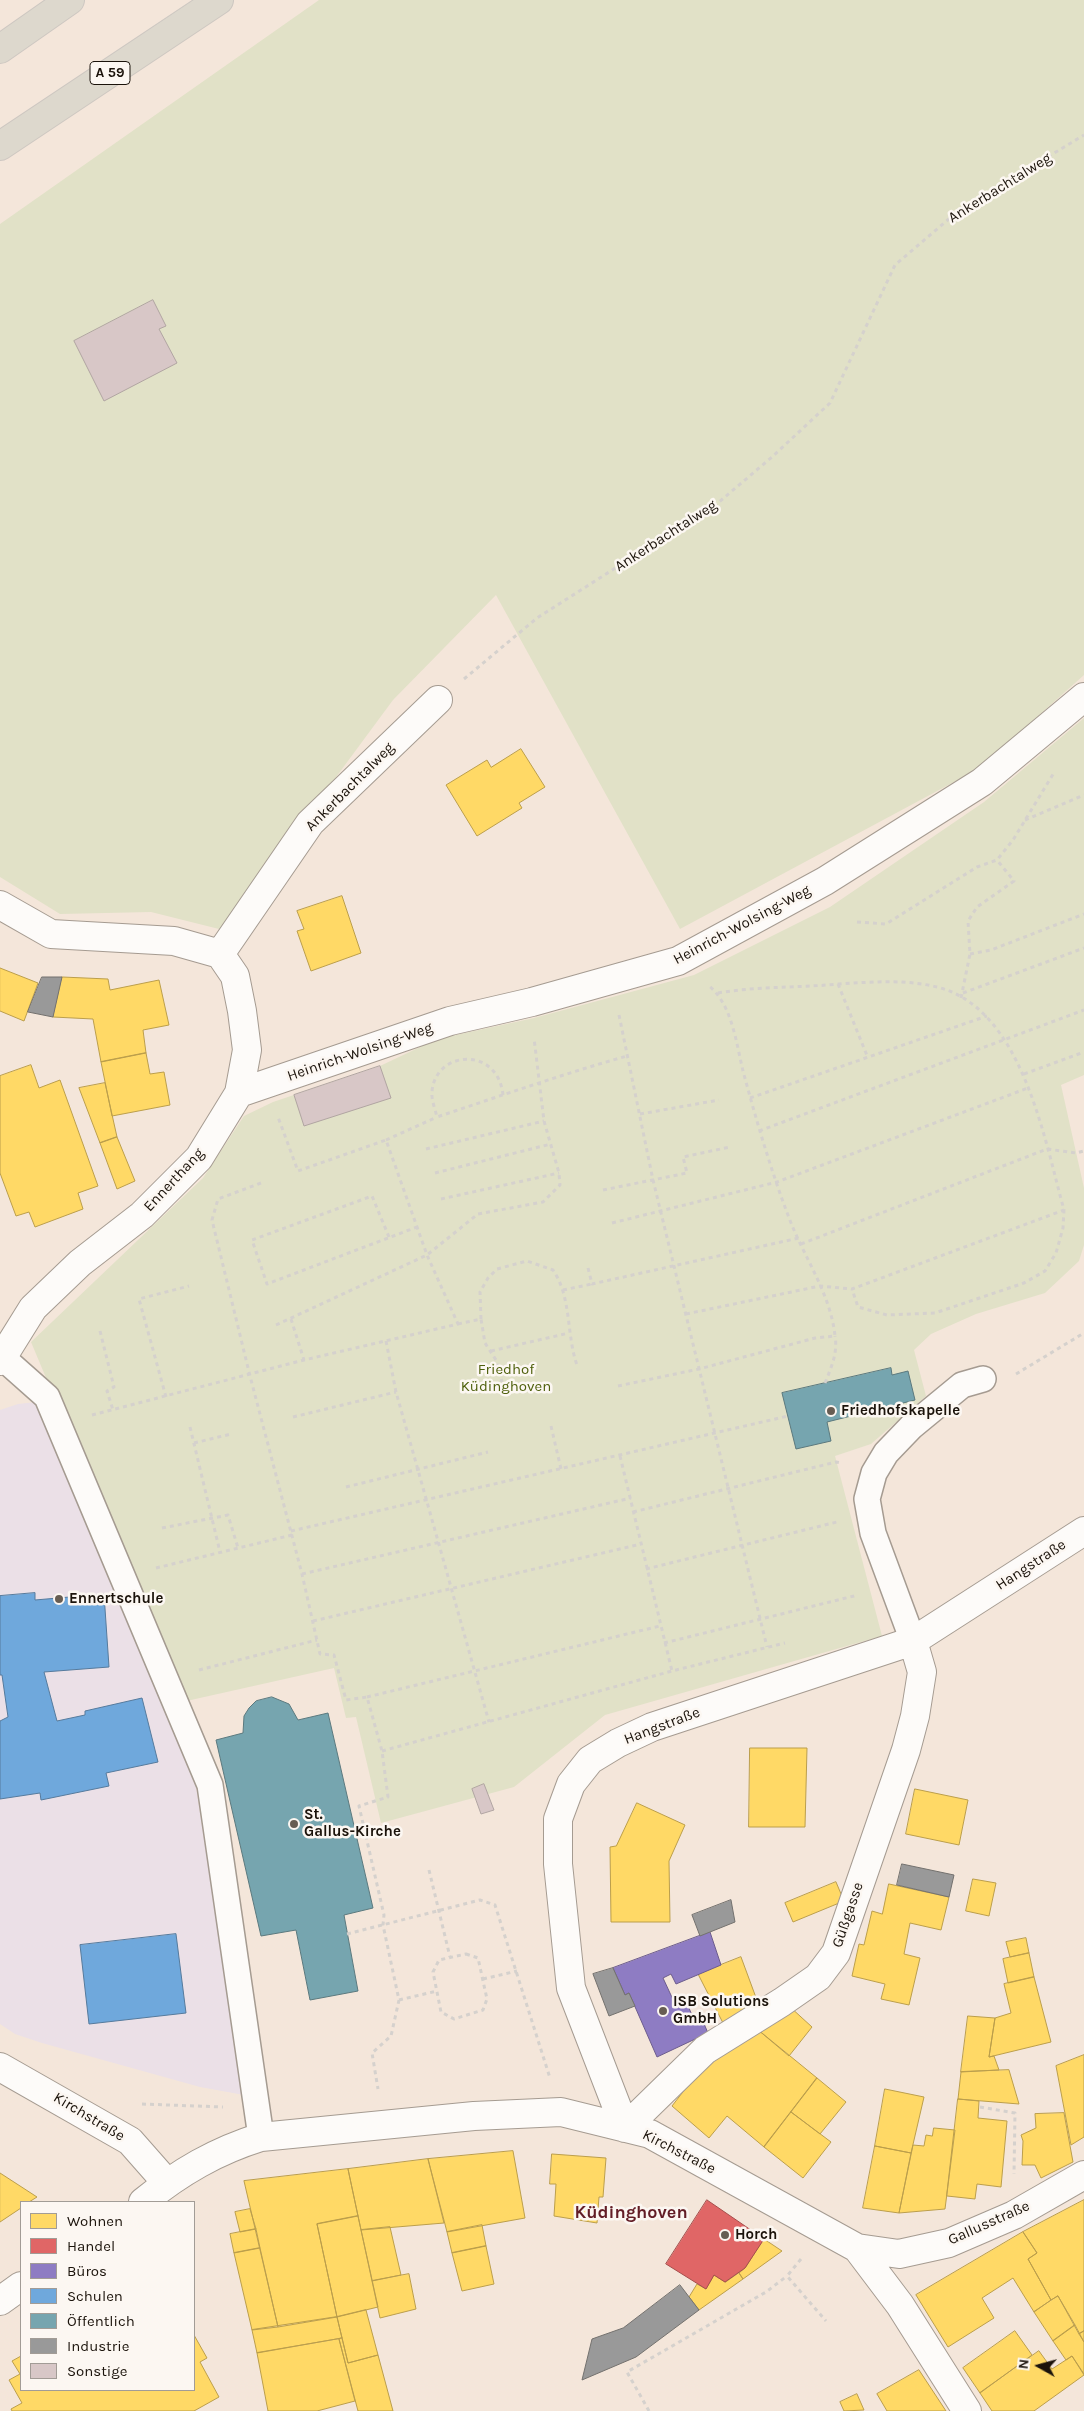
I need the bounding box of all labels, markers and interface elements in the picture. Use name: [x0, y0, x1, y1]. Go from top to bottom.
road number: A 59: [90, 62, 130, 84]
street label: Ankerbachtalweg: [945, 149, 1055, 227]
street label: Ankerbachtalweg: [611, 496, 721, 576]
street label: Ankerbachtalweg: [302, 739, 398, 835]
street label: Heinrich-Wolsing-Weg: [670, 881, 814, 969]
street label: Heinrich-Wolsing-Weg: [285, 1019, 435, 1085]
street label: Ennerthang: [140, 1145, 208, 1215]
park label: Friedhof Küdinghoven: [461, 1361, 551, 1396]
place label: Friedhofskapelle: [841, 1402, 960, 1420]
marker: Friedhofskapelle: [825, 1405, 837, 1417]
street label: Hangstraße: [993, 1536, 1069, 1594]
place label: Ennertschule: [69, 1590, 163, 1608]
marker: Ennertschule: [53, 1593, 65, 1605]
street label: Hangstraße: [621, 1703, 703, 1749]
place label: St. Gallus-Kirche: [304, 1806, 401, 1841]
marker: St. Gallus-Kirche: [288, 1818, 300, 1830]
street label: Güßgasse: [828, 1880, 868, 1950]
place label: ISB Solutions GmbH: [673, 1993, 769, 2028]
marker: ISB Solutions GmbH: [657, 2005, 669, 2017]
street label: Kirchstraße: [50, 2089, 128, 2145]
street label: Kirchstraße: [639, 2126, 719, 2178]
street label: Gallusstraße: [945, 2197, 1033, 2249]
legend: [20, 2201, 195, 2391]
district label: Küdinghoven: [574, 2202, 688, 2224]
text: Wohnen: [67, 2212, 123, 2230]
place label: Horch: [735, 2226, 777, 2244]
marker: Horch: [719, 2229, 731, 2241]
text: Handel: [67, 2237, 115, 2255]
text: Büros: [67, 2262, 107, 2280]
text: Schulen: [67, 2287, 123, 2305]
text: Öffentlich: [67, 2312, 135, 2330]
text: Industrie: [67, 2337, 129, 2355]
north arrow: [1014, 2341, 1064, 2391]
text: N: [1015, 2358, 1033, 2370]
text: Sonstige: [67, 2362, 127, 2380]

